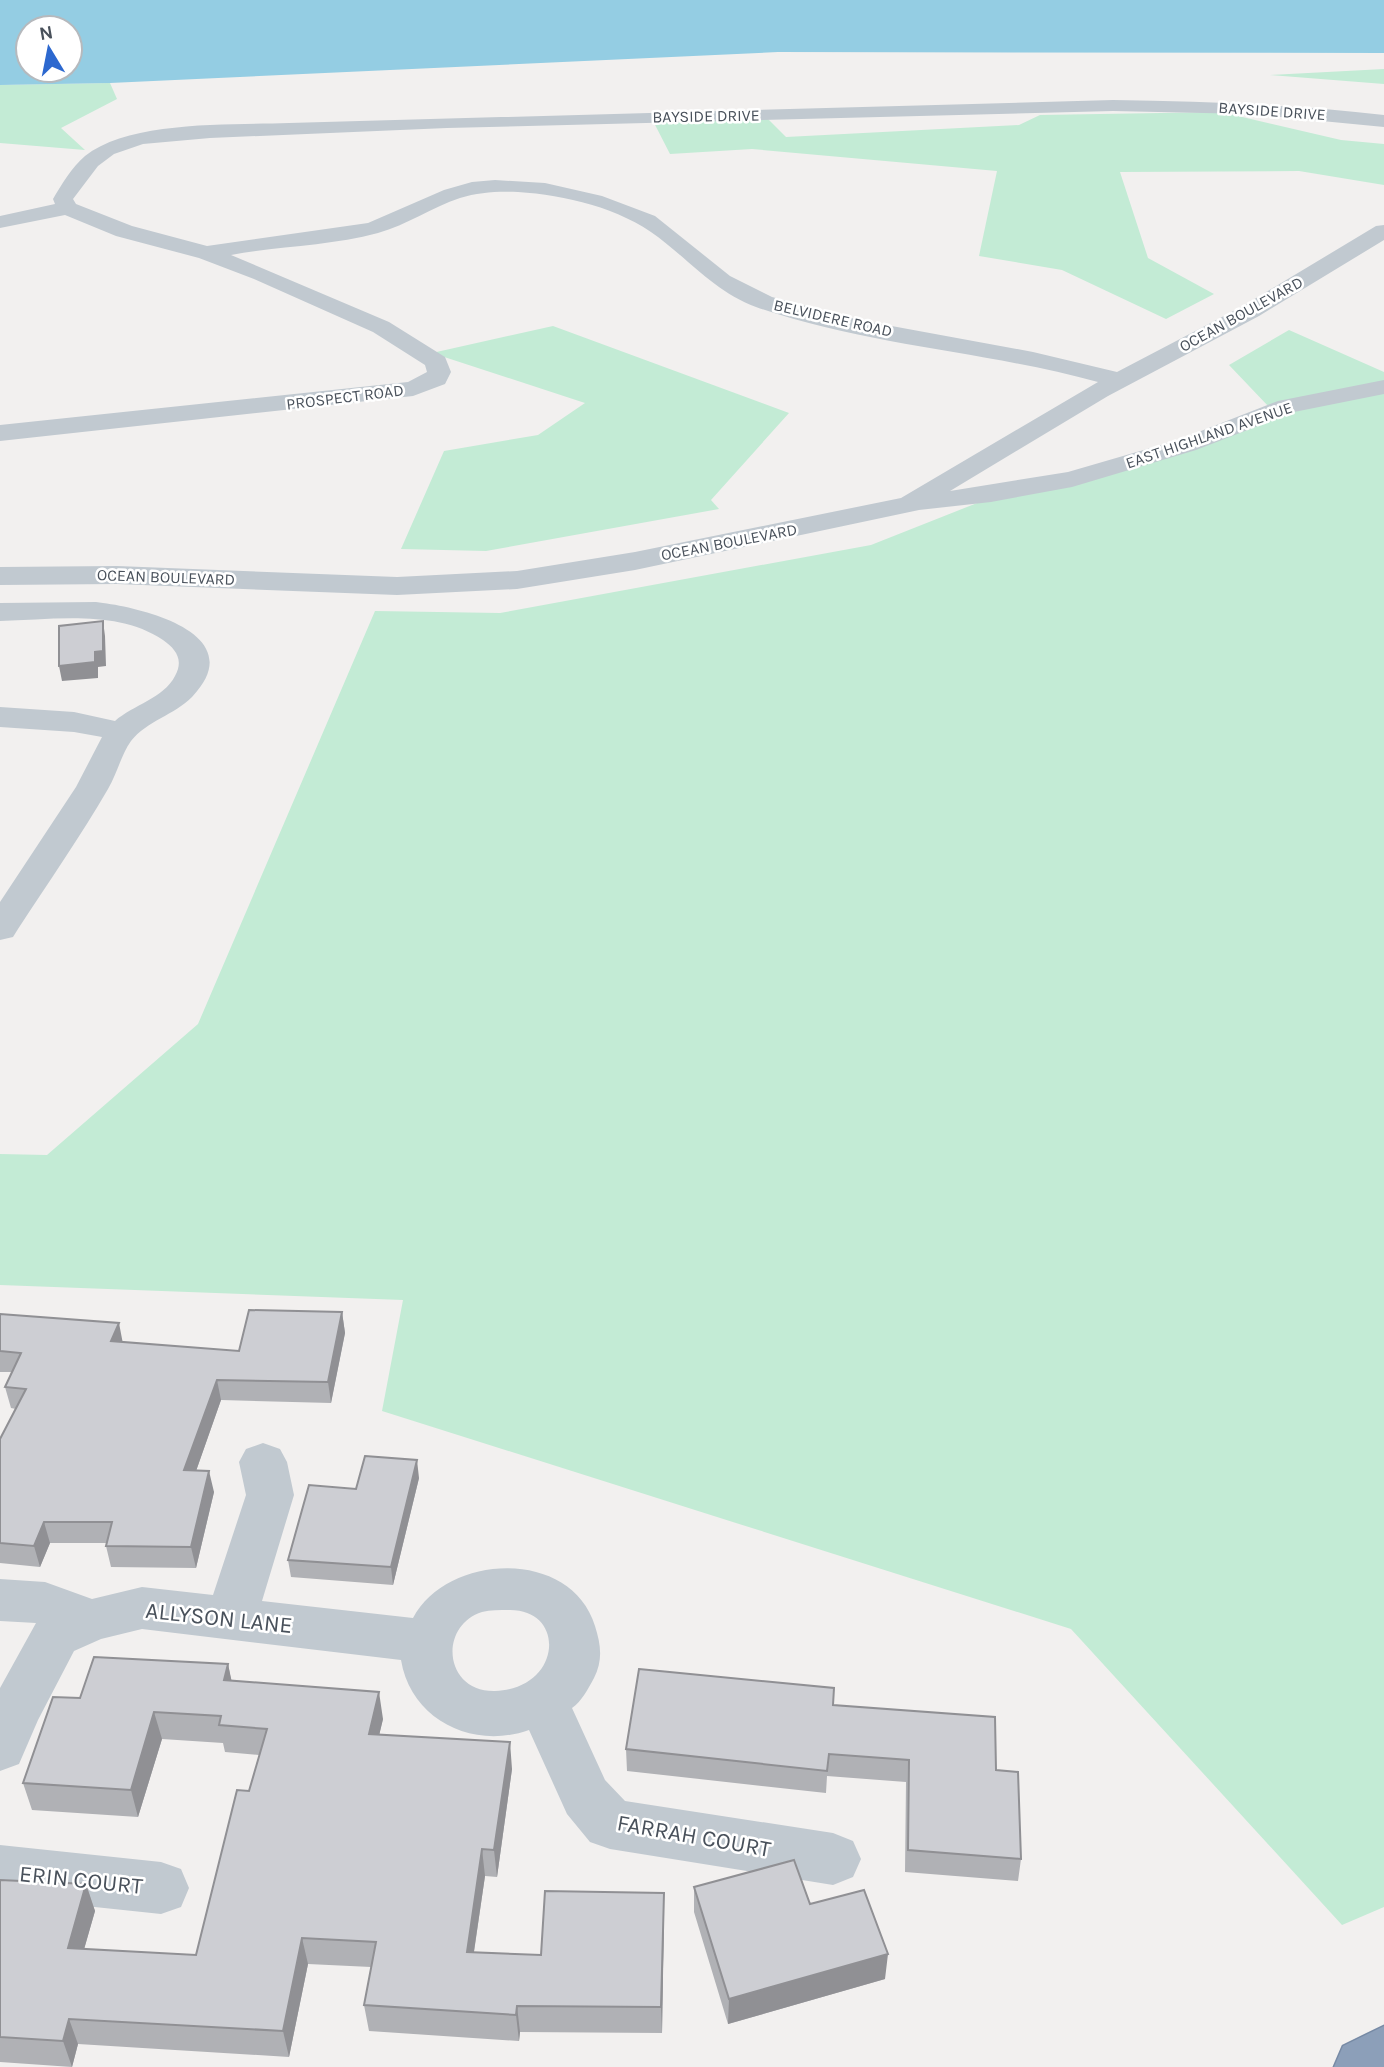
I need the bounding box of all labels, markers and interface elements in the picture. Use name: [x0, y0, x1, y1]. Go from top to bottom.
north arrow: [14, 14, 84, 84]
text: N: [38, 21, 55, 45]
street label: BAYSIDE DRIVE: [1218, 98, 1326, 124]
street label: BAYSIDE DRIVE: [652, 106, 760, 126]
street label: OCEAN BOULEVARD: [1176, 272, 1306, 356]
street label: BELVIDERE ROAD: [772, 295, 894, 341]
street label: PROSPECT ROAD: [285, 380, 405, 414]
street label: EAST HIGHLAND AVENUE: [1123, 398, 1295, 472]
street label: OCEAN BOULEVARD: [659, 519, 799, 565]
street label: OCEAN BOULEVARD: [97, 565, 235, 589]
street label: ALLYSON LANE: [144, 1597, 294, 1639]
street label: FARRAH COURT: [615, 1809, 774, 1863]
street label: ERIN COURT: [18, 1860, 145, 1900]

